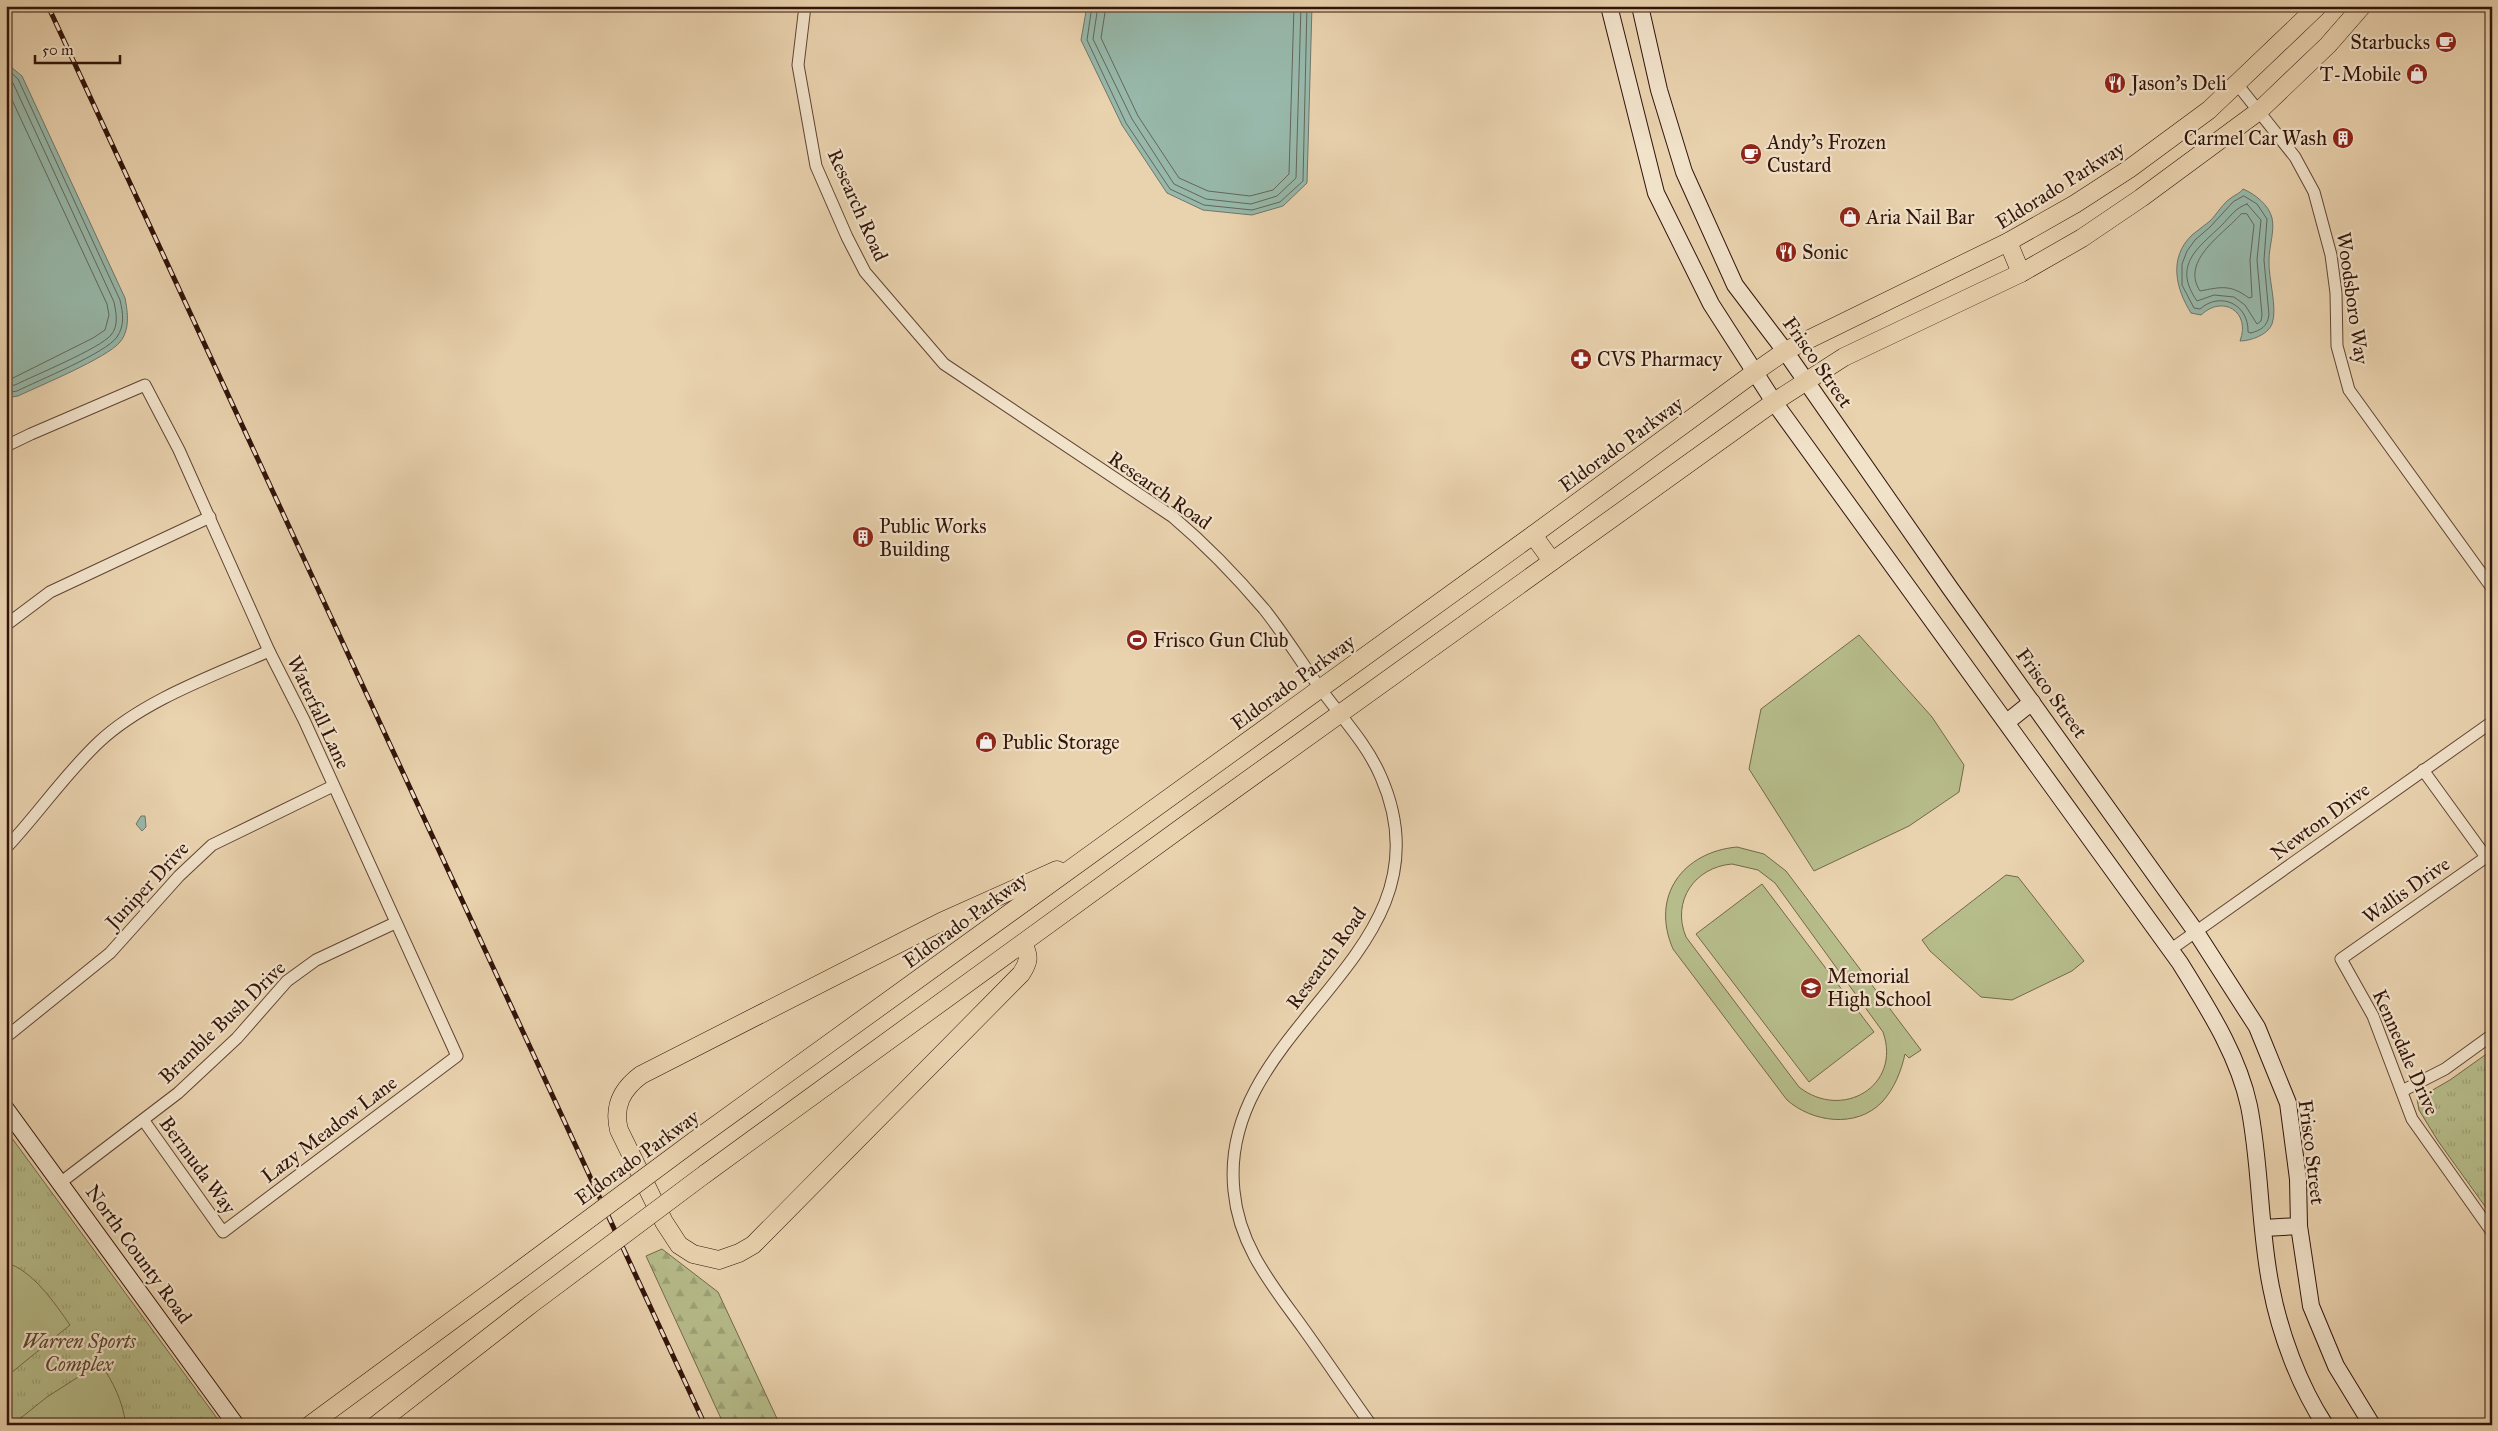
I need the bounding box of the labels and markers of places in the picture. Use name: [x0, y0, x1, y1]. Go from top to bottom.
place label: Starbucks: [2350, 30, 2430, 54]
cafe icon: Starbucks: [2434, 30, 2458, 54]
place label: T-Mobile: [2320, 62, 2401, 86]
shop icon: T-Mobile: [2405, 62, 2429, 86]
restaurant icon: Jason's Deli: [2103, 71, 2127, 95]
place label: Jason's Deli: [2129, 71, 2227, 96]
place label: Carmel Car Wash: [2184, 126, 2327, 150]
building icon: Carmel Car Wash: [2331, 126, 2355, 150]
place label: Andy's Frozen Custard: [1766, 130, 1886, 177]
cafe icon: Andy's Frozen Custard: [1739, 142, 1763, 166]
shop icon: Aria Nail Bar: [1838, 205, 1862, 229]
place label: Aria Nail Bar: [1865, 205, 1975, 229]
restaurant icon: Sonic: [1774, 240, 1798, 264]
place label: Sonic: [1802, 240, 1848, 264]
pharmacy icon: CVS Pharmacy: [1569, 347, 1593, 371]
place label: CVS Pharmacy: [1597, 347, 1723, 371]
place label: Public Works Building: [879, 514, 987, 562]
building icon: Public Works Building: [851, 525, 875, 549]
sports icon: Frisco Gun Club: [1125, 628, 1149, 652]
place label: Frisco Gun Club: [1153, 628, 1289, 652]
shop icon: Public Storage: [974, 730, 998, 754]
place label: Public Storage: [1002, 730, 1120, 755]
place label: Memorial High School: [1827, 964, 1932, 1012]
school or university icon: Memorial High School: [1799, 976, 1823, 1000]

